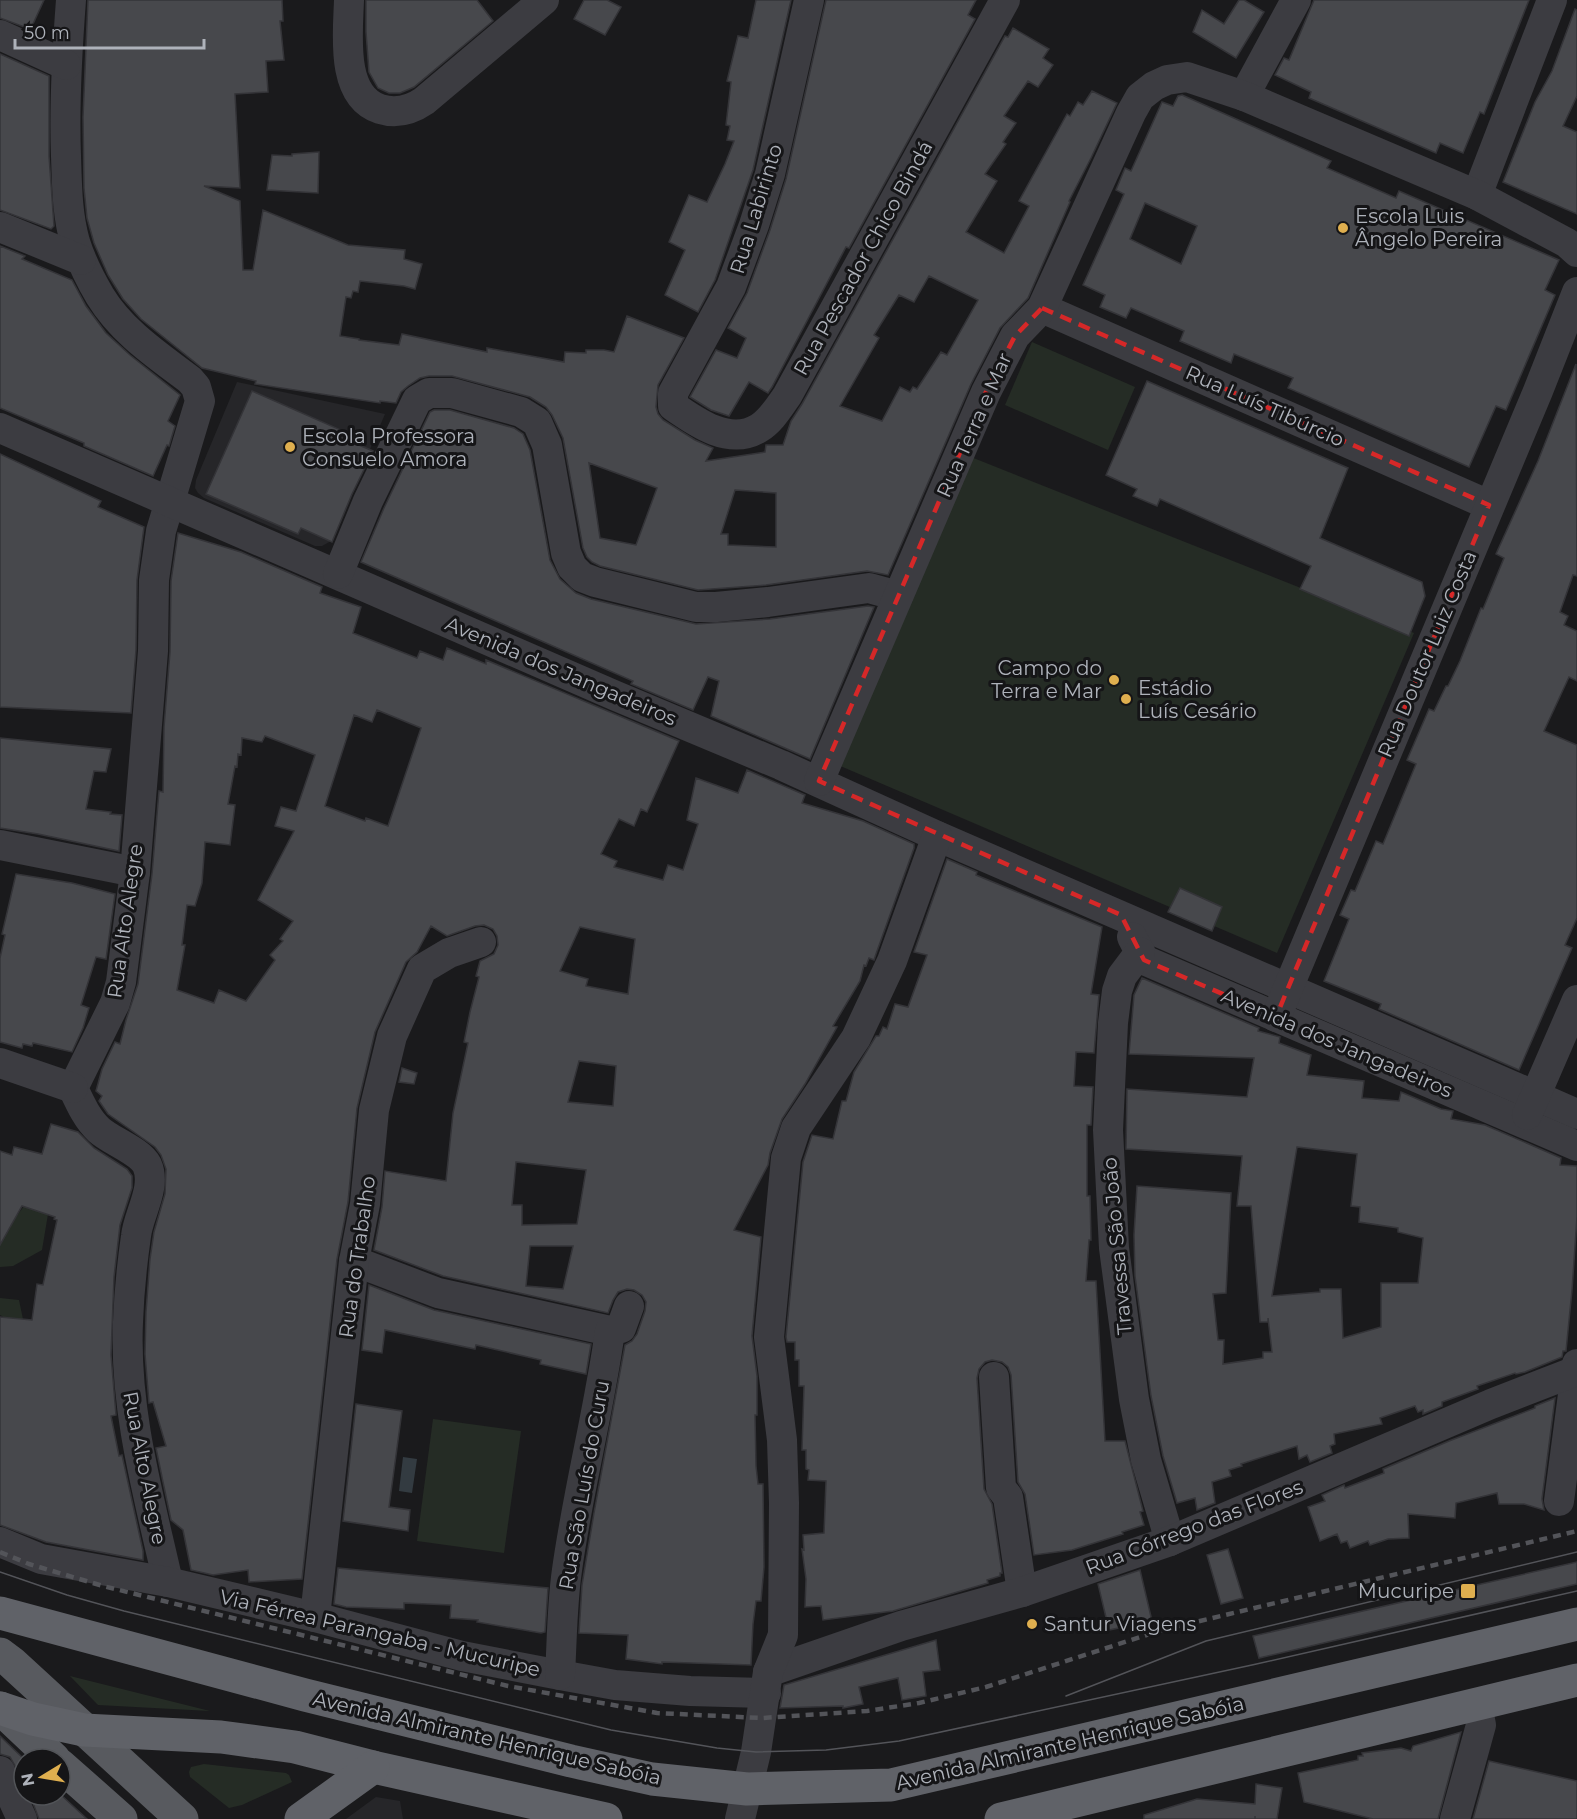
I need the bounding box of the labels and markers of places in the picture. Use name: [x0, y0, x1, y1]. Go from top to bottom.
place label: Escola Luis Ângelo Pereira: [1355, 204, 1502, 251]
marker: Escola Luis Ângelo Pereira: [1336, 221, 1350, 235]
place label: Escola Professora Consuelo Amora: [302, 424, 475, 471]
marker: Escola Professora Consuelo Amora: [283, 440, 297, 454]
place label: Campo do Terra e Mar: [991, 656, 1102, 703]
marker: Campo do Terra e Mar: [1107, 673, 1121, 687]
place label: Estádio Luís Cesário: [1138, 676, 1257, 723]
marker: Estádio Luís Cesário: [1119, 692, 1133, 706]
place label: Mucuripe: [1358, 1579, 1454, 1603]
marker: Mucuripe: [1459, 1582, 1477, 1600]
place label: Santur Viagens: [1044, 1612, 1197, 1636]
marker: Santur Viagens: [1025, 1617, 1039, 1631]

